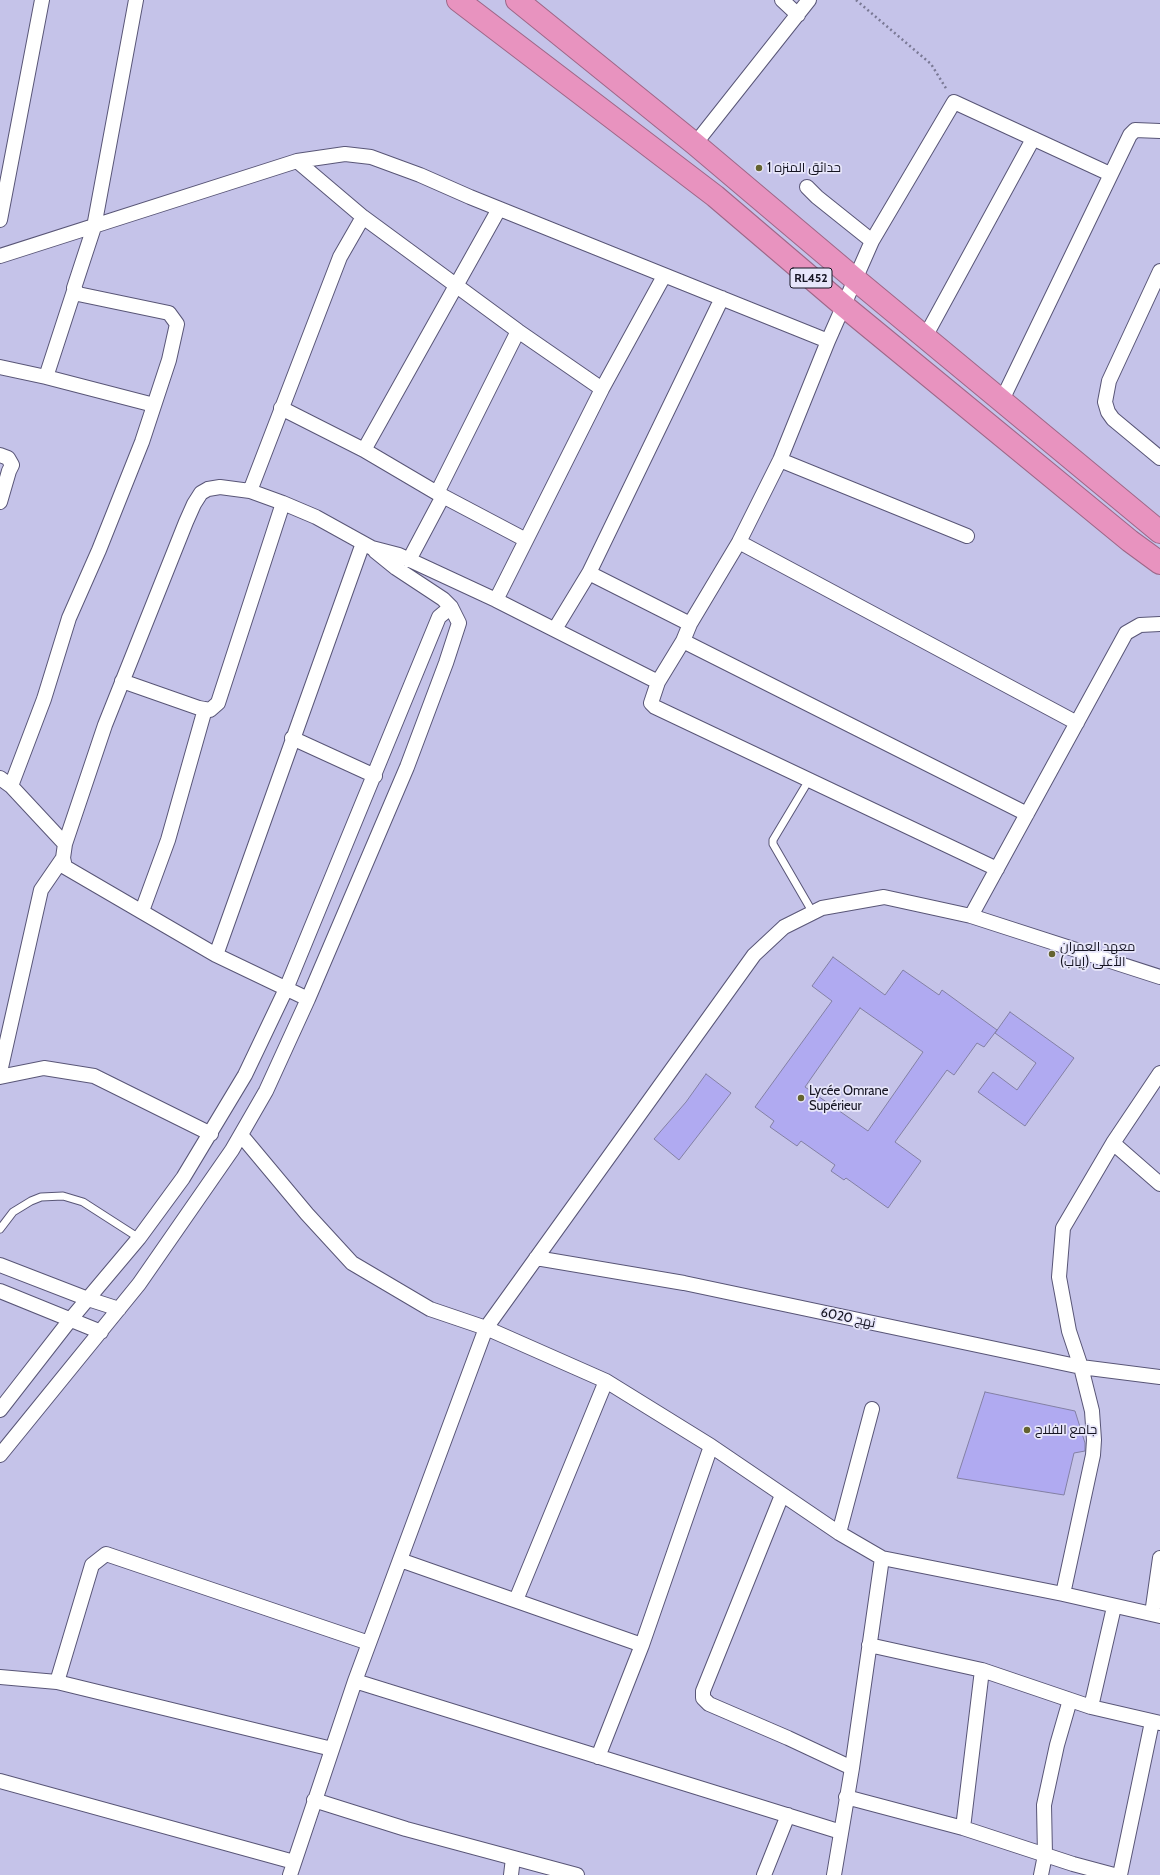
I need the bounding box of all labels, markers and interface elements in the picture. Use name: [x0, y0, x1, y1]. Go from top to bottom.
place label: حدائق المنزه 1: [767, 160, 841, 176]
marker: حدائق المنزه 1: [754, 163, 764, 173]
road number: RL452: [790, 268, 832, 288]
place label: معهد العمران الأعلى (إياب): [1060, 939, 1135, 970]
marker: معهد العمران الأعلى (إياب): [1047, 949, 1057, 959]
place label: Lycée Omrane Supérieur: [809, 1083, 889, 1114]
marker: Lycée Omrane Supérieur: [796, 1093, 806, 1103]
street label: نهج 6020: [819, 1305, 877, 1331]
place label: جامع الفلاح: [1035, 1422, 1097, 1438]
marker: جامع الفلاح: [1022, 1425, 1032, 1435]

